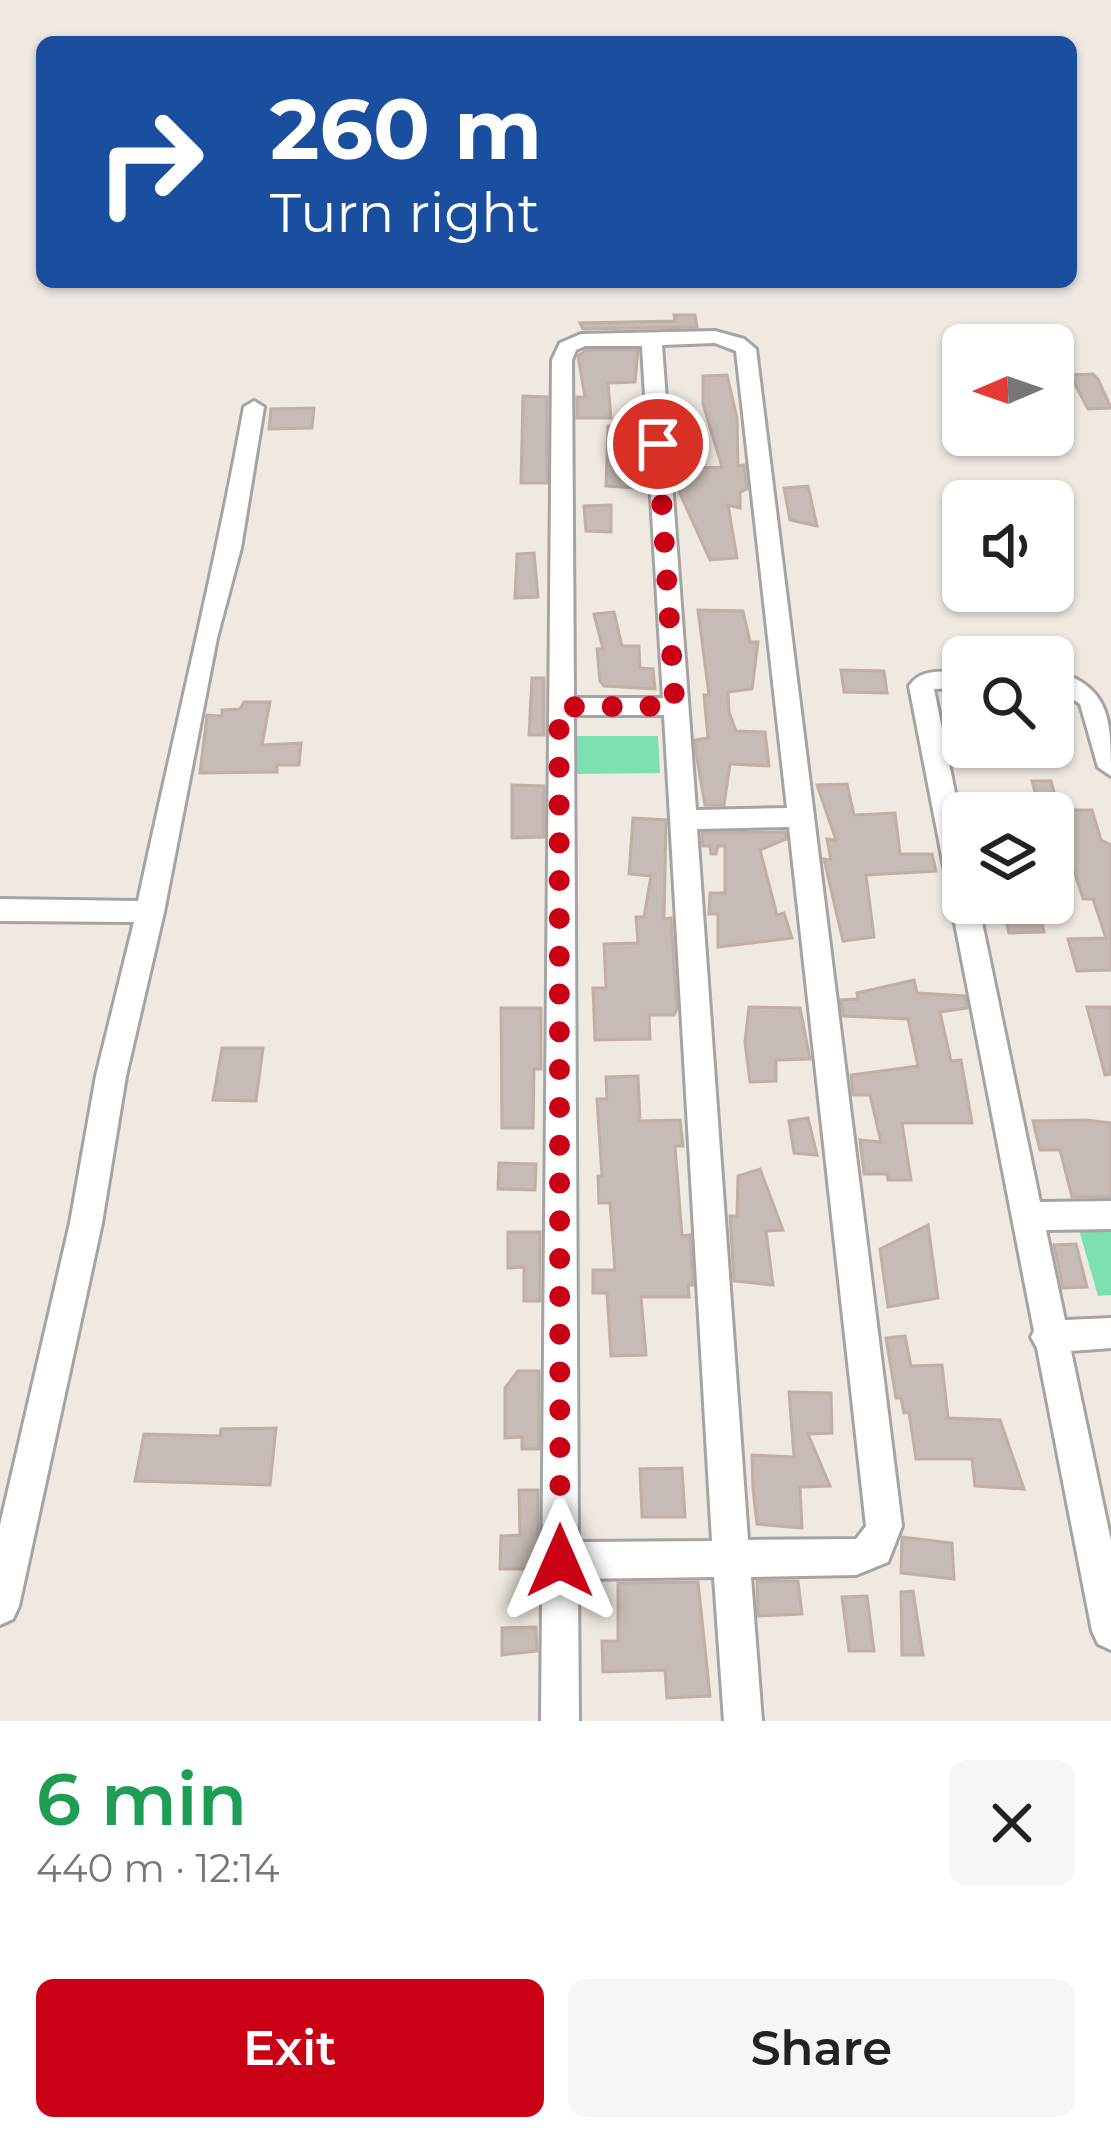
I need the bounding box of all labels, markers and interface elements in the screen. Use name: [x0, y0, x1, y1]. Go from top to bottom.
text: 260 m: [270, 78, 542, 180]
icon: right: [72, 84, 228, 240]
text: Turn right: [270, 180, 540, 246]
north arrow: [942, 324, 1074, 456]
map controls: [942, 324, 1074, 924]
pin: [607, 393, 709, 495]
icon: arrive: [625, 411, 691, 477]
button: sound: [942, 480, 1074, 612]
button: search: [942, 636, 1074, 768]
button: layers: [942, 792, 1074, 924]
position arrow: [497, 1498, 623, 1624]
text: 6 min: [36, 1755, 247, 1843]
button: close: [949, 1760, 1075, 1886]
text: 440 m · 12:14: [36, 1844, 280, 1892]
button: Exit: [36, 1979, 544, 2117]
button: Share: [568, 1979, 1075, 2117]

